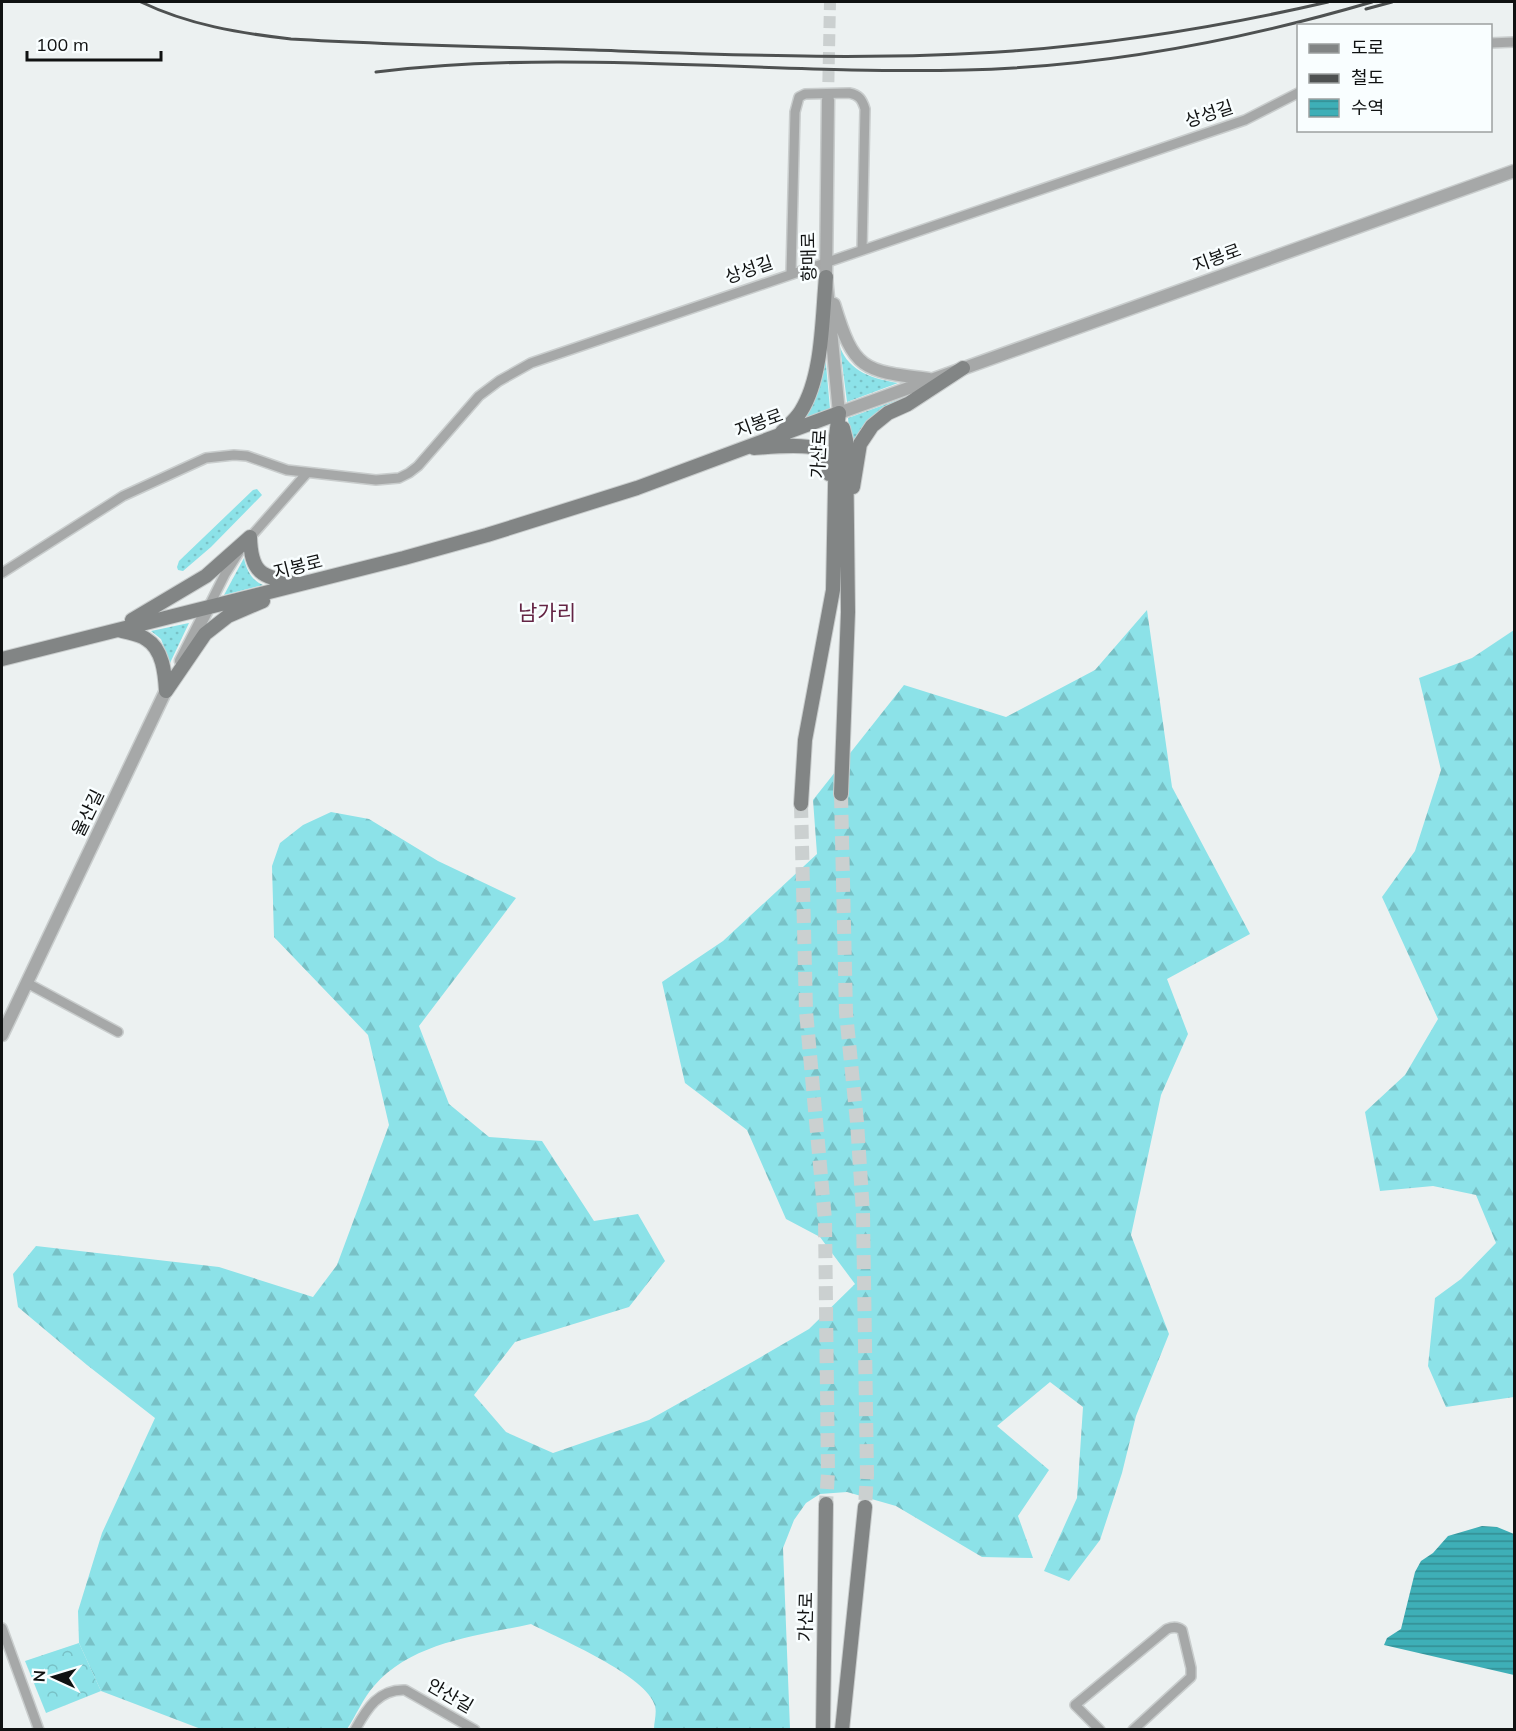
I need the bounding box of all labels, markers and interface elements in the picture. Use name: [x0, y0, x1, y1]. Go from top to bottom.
scale bar: [27, 24, 160, 62]
legend: [1297, 24, 1492, 132]
text: 100 m: [36, 33, 89, 56]
text: 도로: [1351, 36, 1384, 59]
text: 철도: [1351, 66, 1384, 89]
street label: 상성길: [1182, 95, 1236, 132]
text: 수역: [1351, 96, 1384, 119]
street label: 향매로: [797, 232, 820, 282]
street label: 지봉로: [1190, 238, 1244, 277]
street label: 상성길: [722, 251, 776, 288]
street label: 지봉로: [732, 403, 786, 442]
street label: 가산로: [806, 429, 831, 479]
street label: 지봉로: [271, 549, 325, 584]
district label: 남가리: [518, 599, 576, 625]
street label: 율산길: [66, 785, 109, 840]
street label: 가산로: [794, 1592, 817, 1642]
north arrow: [24, 1647, 84, 1707]
text: N: [29, 1669, 49, 1683]
street label: 안산길: [423, 1673, 478, 1718]

